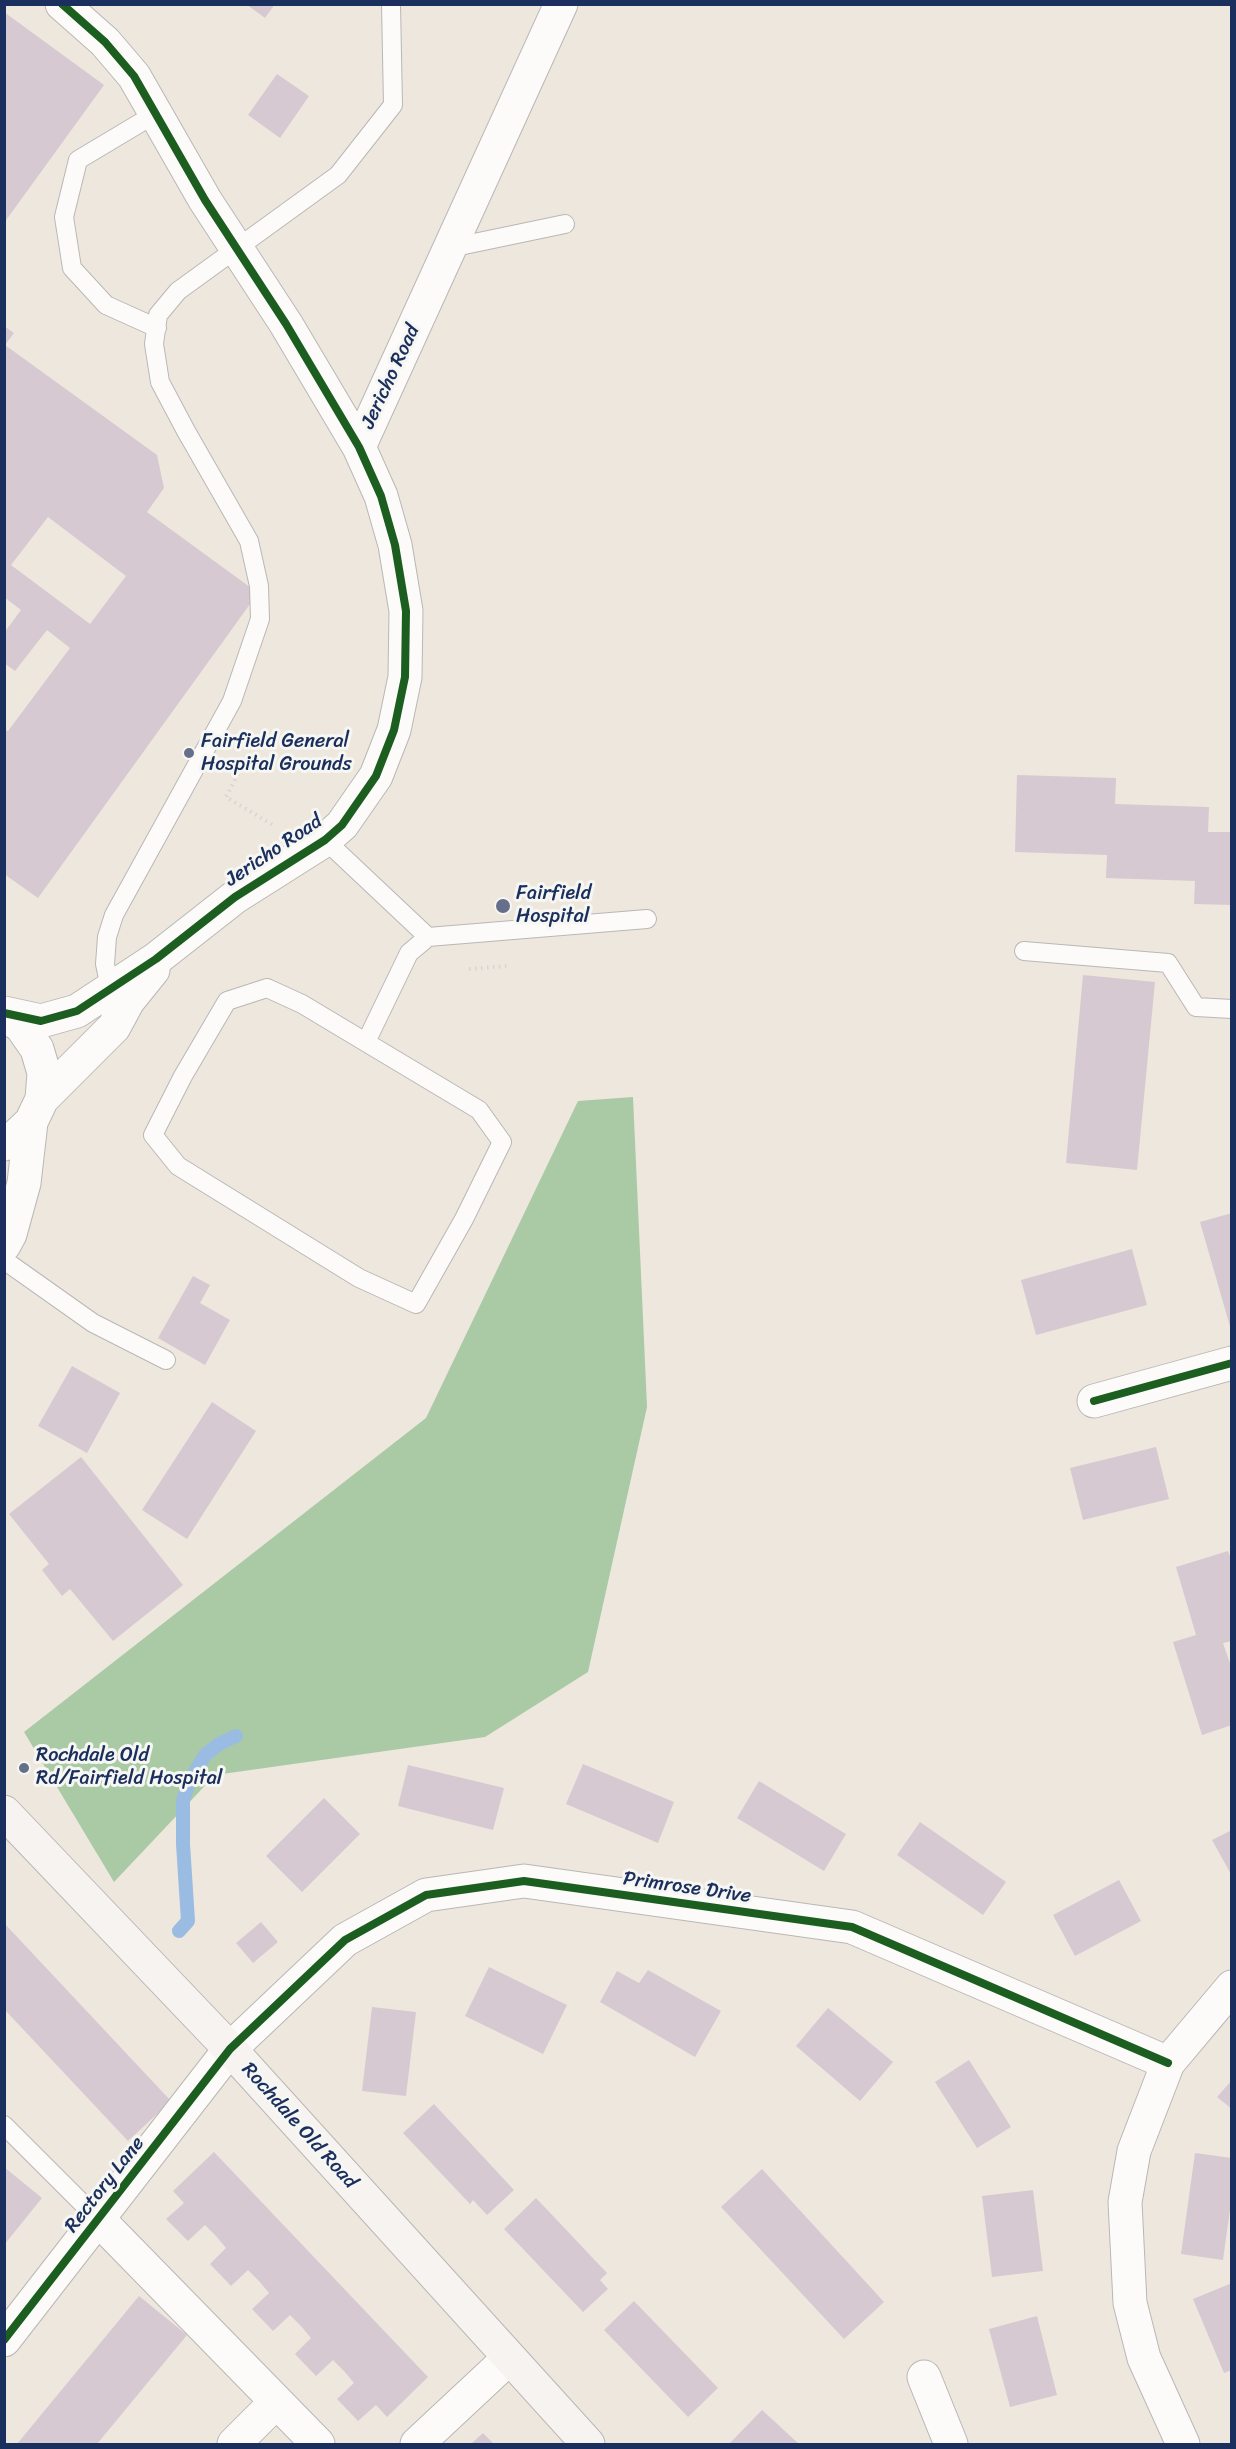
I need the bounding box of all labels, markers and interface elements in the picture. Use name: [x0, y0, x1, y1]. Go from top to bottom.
street label: Jericho Road: [356, 321, 426, 433]
place label: Fairfield General Hospital Grounds: [201, 730, 352, 777]
marker: Fairfield General Hospital Grounds: [182, 746, 196, 760]
street label: Jericho Road: [221, 810, 327, 892]
place label: Fairfield Hospital: [516, 882, 591, 929]
marker: Fairfield Hospital: [494, 897, 512, 915]
place label: Rochdale Old Rd/Fairfield Hospital: [36, 1744, 223, 1791]
marker: Rochdale Old Rd/Fairfield Hospital: [17, 1761, 31, 1775]
street label: Primrose Drive: [622, 1867, 752, 1909]
street label: Rochdale Old Road: [236, 2058, 362, 2194]
street label: Rectory Lane: [60, 2132, 150, 2238]

